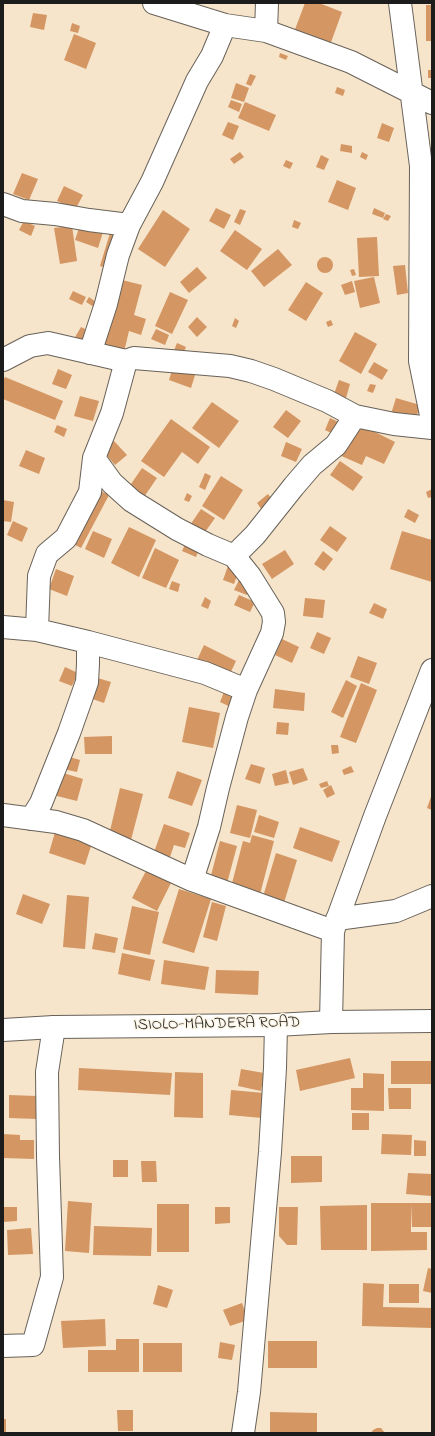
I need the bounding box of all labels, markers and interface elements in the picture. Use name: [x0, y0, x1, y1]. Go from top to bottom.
street label: ISIOLO-MANDERA ROAD: [134, 1014, 300, 1036]

